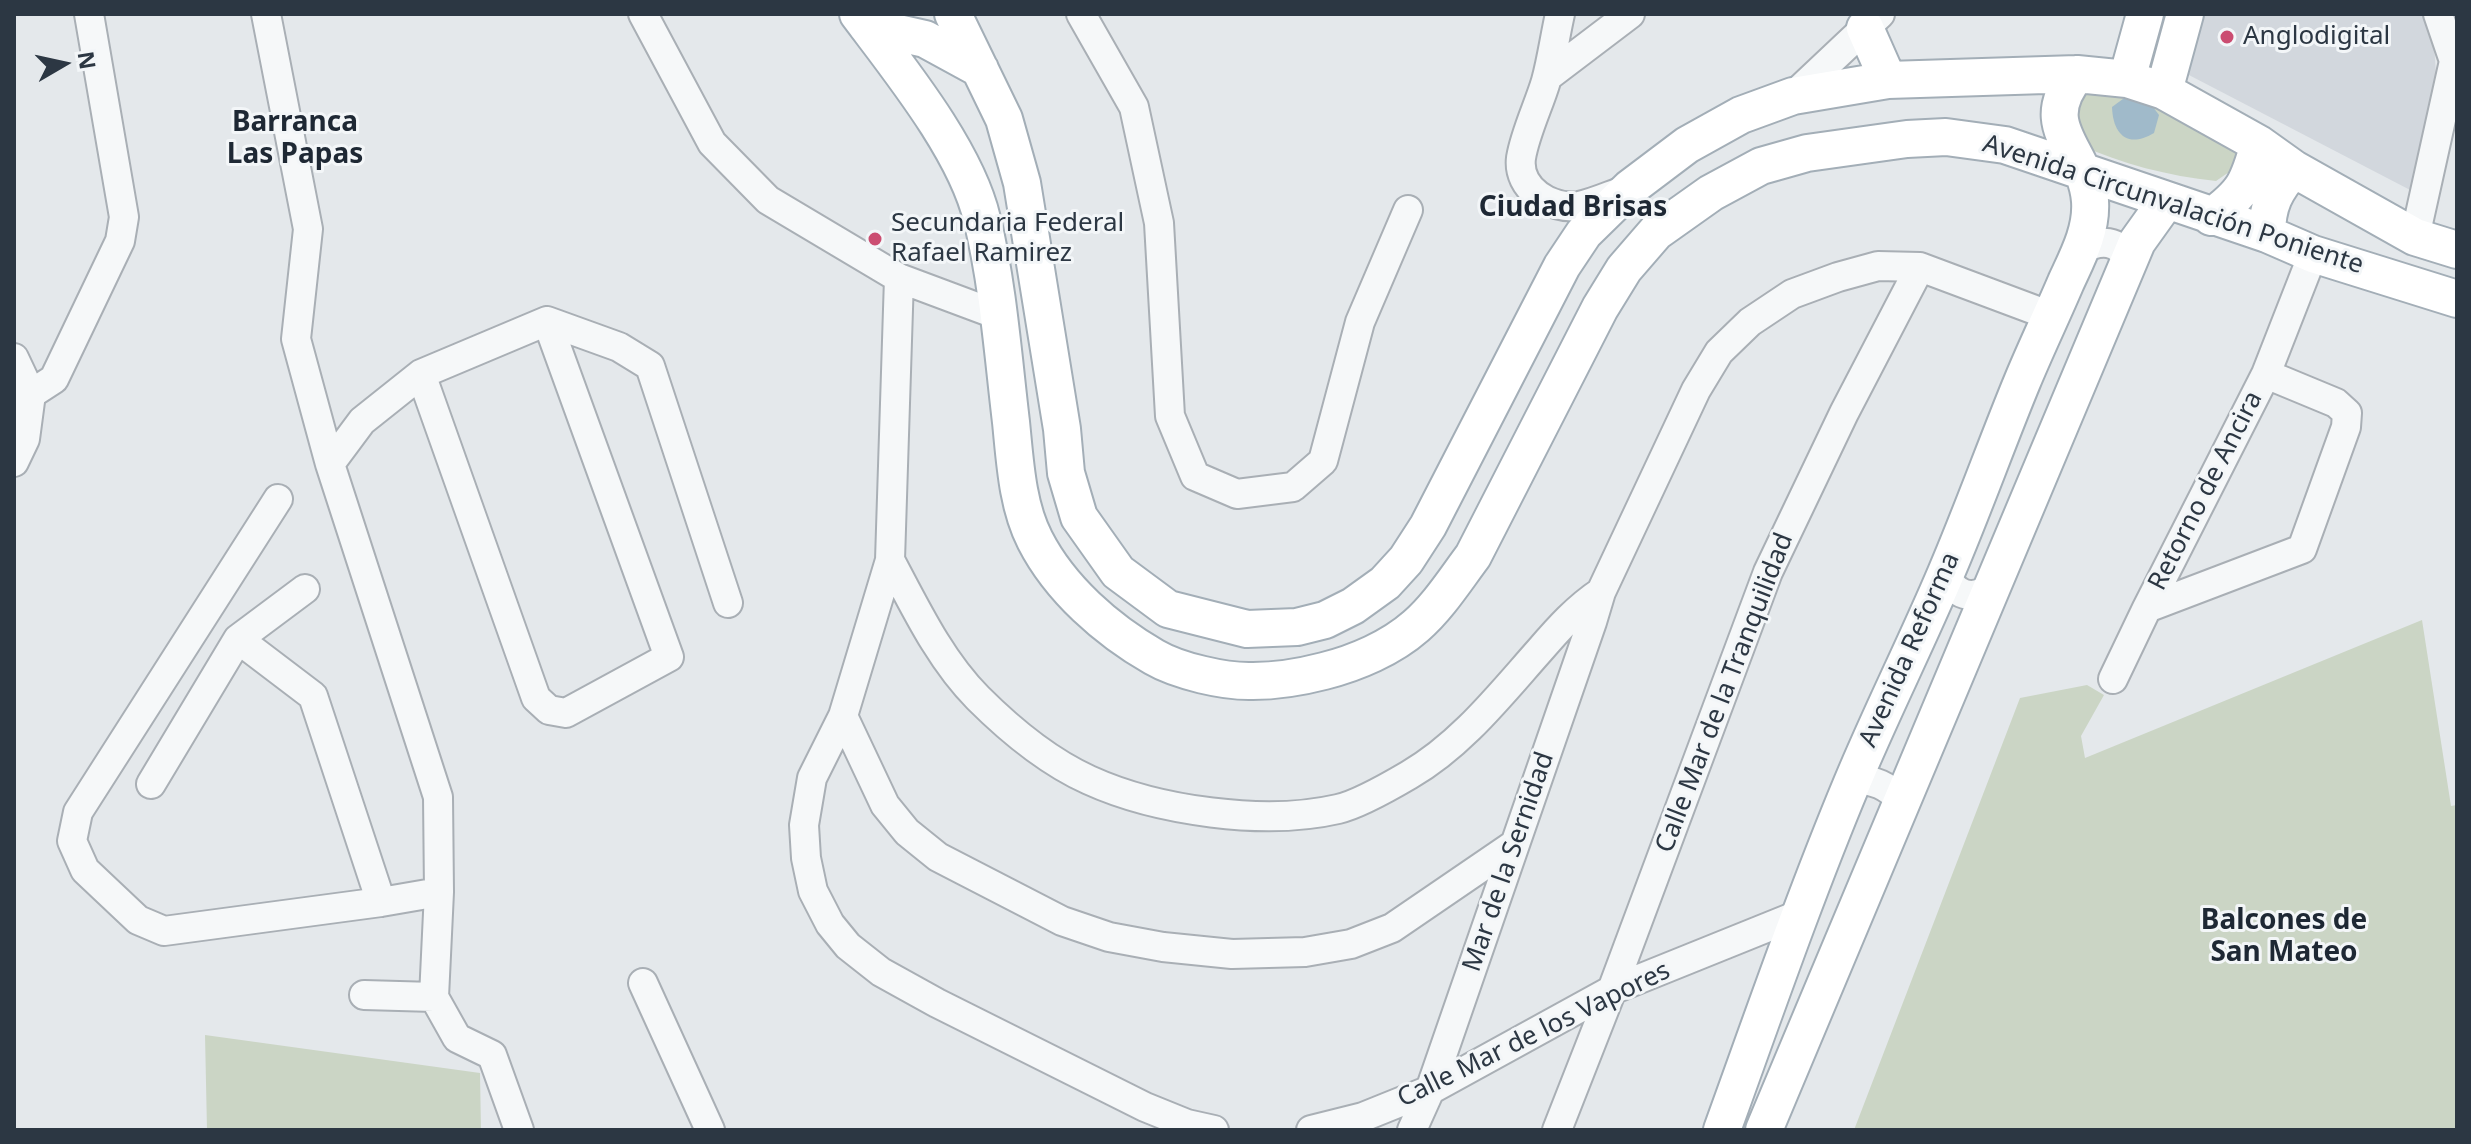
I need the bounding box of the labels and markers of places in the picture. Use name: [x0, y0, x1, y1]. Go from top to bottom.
place label: Anglodigital: [2243, 21, 2390, 53]
marker: Anglodigital: [2218, 28, 2236, 46]
place label: Secundaria Federal Rafael Ramirez: [891, 208, 1124, 270]
marker: Secundaria Federal Rafael Ramirez: [866, 230, 884, 248]

